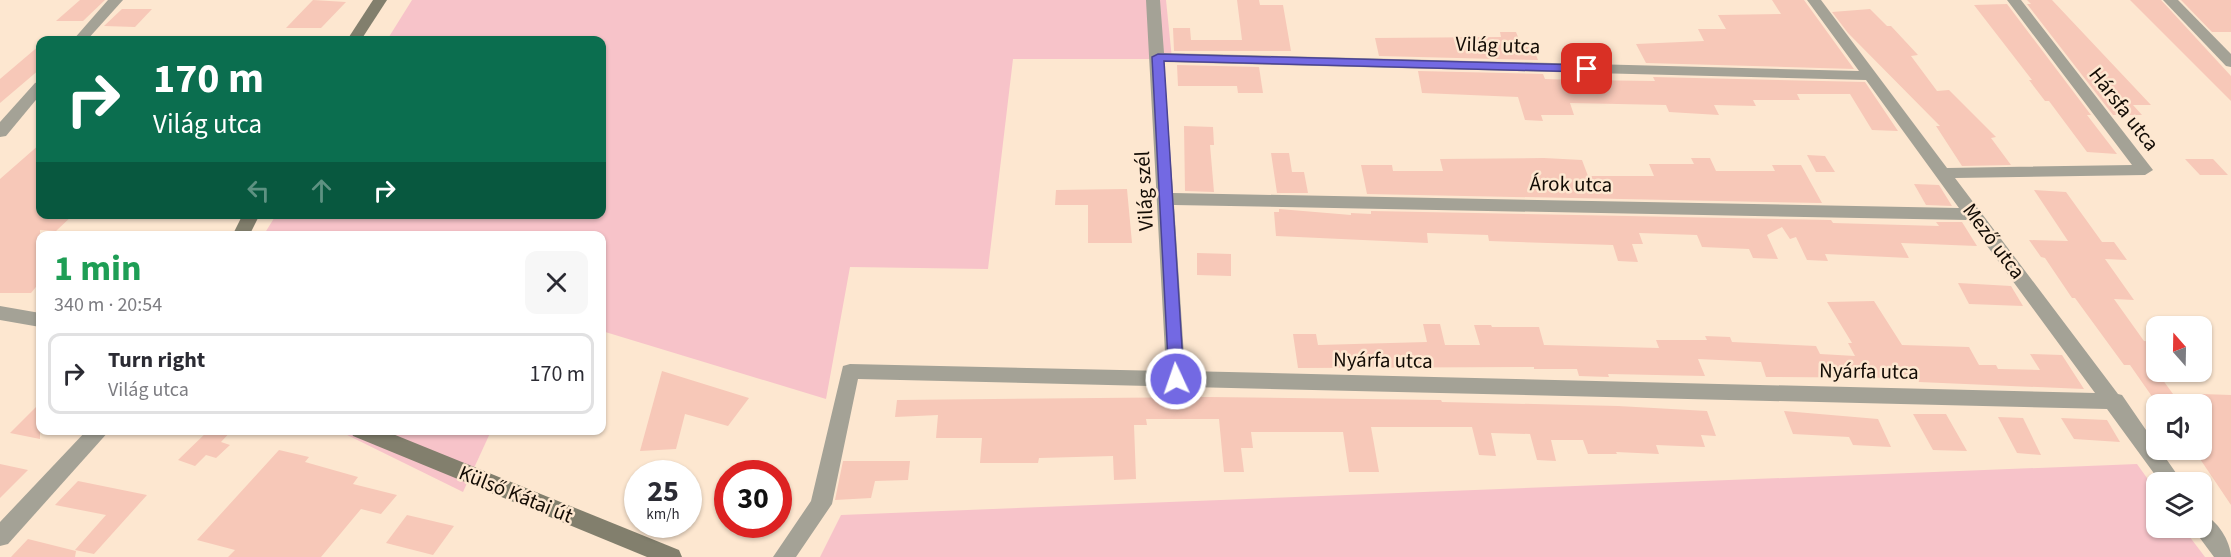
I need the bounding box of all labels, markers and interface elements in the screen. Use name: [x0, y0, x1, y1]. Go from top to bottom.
street label: Világ utca: [1455, 29, 1541, 61]
pin: [1561, 43, 1612, 94]
text: 170 m: [153, 49, 264, 109]
icon: arrive: [1570, 52, 1603, 85]
icon: right: [54, 60, 132, 138]
street label: Hársfa utca: [2082, 61, 2166, 157]
text: Világ utca: [153, 105, 262, 144]
street label: Világ szél: [1127, 150, 1161, 232]
street label: Árok utca: [1529, 168, 1613, 200]
icon: left: [242, 174, 275, 207]
icon: ahead: [305, 174, 338, 207]
icon: right: [368, 174, 401, 207]
street label: Mező utca: [1955, 197, 2033, 285]
text: 1 min: [54, 243, 142, 294]
button: close: [525, 251, 588, 314]
text: 340 m · 20:54: [54, 291, 162, 319]
north arrow: [2146, 316, 2212, 382]
map controls: [2146, 316, 2212, 538]
text: Turn right: [108, 344, 205, 376]
street label: Nyárfa utca: [1333, 344, 1433, 376]
position arrow: [1144, 347, 1208, 411]
street label: Nyárfa utca: [1819, 355, 1919, 387]
icon: right: [57, 357, 90, 390]
text: 170 m: [530, 358, 585, 390]
text: Világ utca: [108, 376, 189, 404]
button: sound: [2146, 394, 2212, 460]
street label: Külső Kátai út: [454, 458, 578, 530]
speed limit sign: 30: [714, 460, 792, 538]
text: 25: [647, 470, 679, 513]
button: layers: [2146, 472, 2212, 538]
text: km/h: [646, 504, 680, 525]

